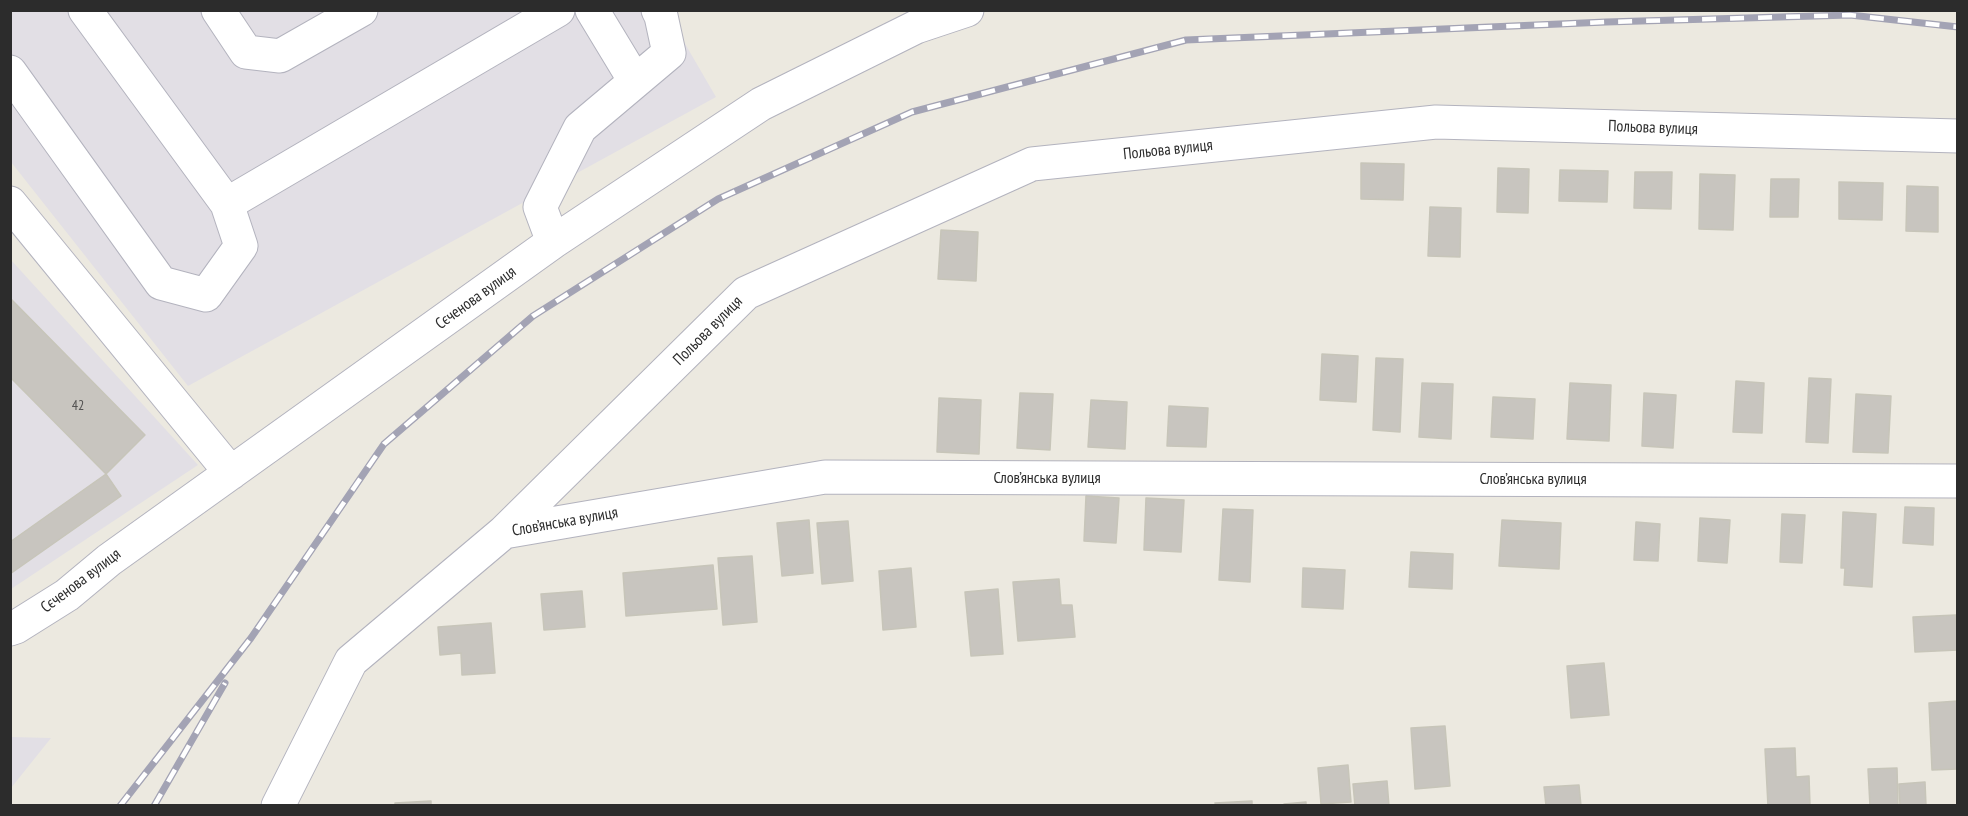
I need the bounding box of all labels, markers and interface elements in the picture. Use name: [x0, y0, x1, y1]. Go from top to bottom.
street label: Польова вулиця: [1608, 117, 1698, 139]
street label: Польова вулиця: [1122, 136, 1214, 164]
street label: Сєченова вулиця: [432, 262, 520, 334]
street label: Польова вулиця: [669, 292, 747, 370]
house number: 42: [72, 398, 84, 414]
street label: Слов’янська вулиця: [993, 468, 1101, 488]
street label: Слов’янська вулиця: [1479, 469, 1587, 489]
street label: Слов’янська вулиця: [511, 503, 619, 541]
street label: Сєченова вулиця: [37, 545, 125, 617]

